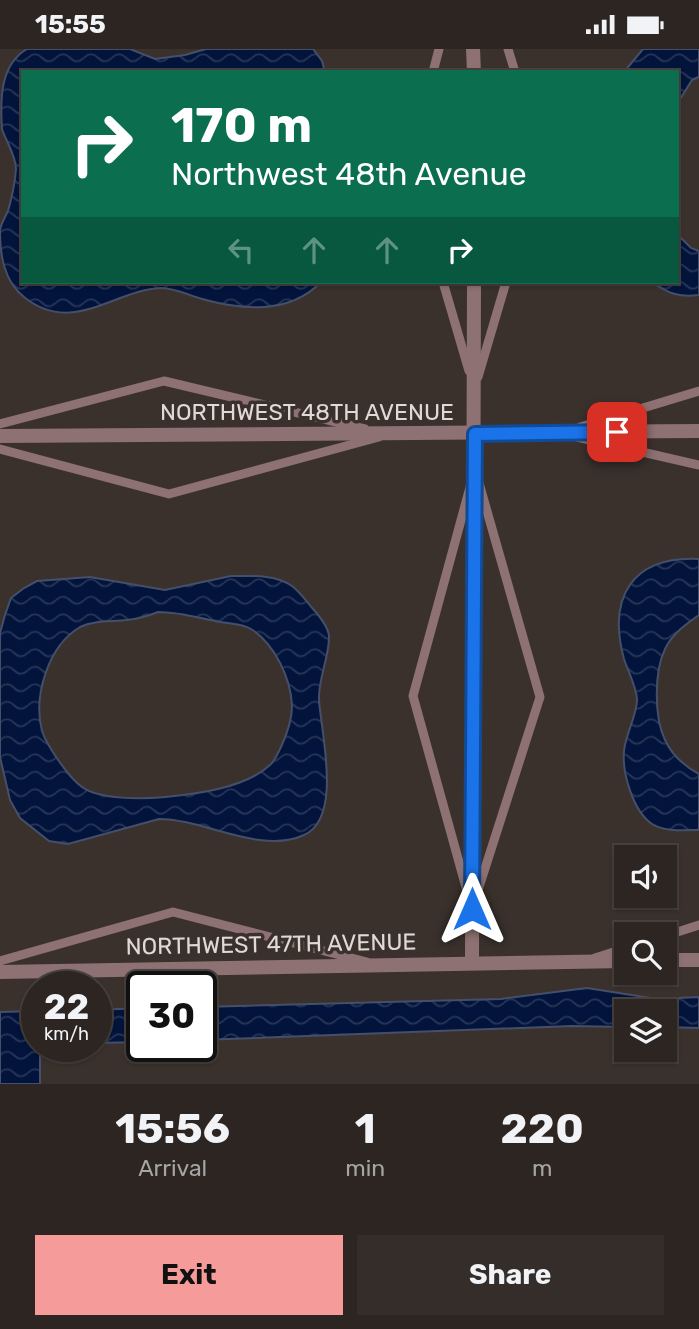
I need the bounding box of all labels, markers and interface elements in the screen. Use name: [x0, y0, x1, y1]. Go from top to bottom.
text: 15:55: [35, 9, 106, 40]
text: 170 m: [171, 96, 312, 154]
icon: right: [56, 98, 147, 189]
text: Northwest 48th Avenue: [171, 155, 527, 193]
icon: left: [222, 231, 260, 269]
icon: ahead: [295, 231, 333, 269]
icon: ahead: [368, 231, 406, 269]
icon: right: [441, 231, 479, 269]
street label: NORTHWEST 48TH AVENUE: [160, 398, 454, 426]
pin: [587, 402, 647, 462]
icon: arrive: [598, 413, 636, 451]
map controls: [614, 845, 677, 1062]
button: sound: [614, 845, 677, 908]
position arrow: [435, 872, 509, 946]
button: search: [614, 922, 677, 985]
street label: NORTHWEST 47TH AVENUE: [125, 927, 417, 961]
speed limit sign: 30: [126, 971, 217, 1062]
text: 22: [44, 986, 89, 1028]
button: layers: [614, 999, 677, 1062]
text: km/h: [44, 1023, 89, 1045]
text: 15:56: [115, 1104, 230, 1154]
text: 1: [355, 1104, 376, 1154]
text: 220: [501, 1104, 584, 1154]
text: Arrival: [138, 1154, 207, 1182]
text: min: [345, 1154, 385, 1182]
text: m: [532, 1154, 552, 1182]
button: Exit: [35, 1235, 343, 1315]
button: Share: [357, 1235, 664, 1315]

